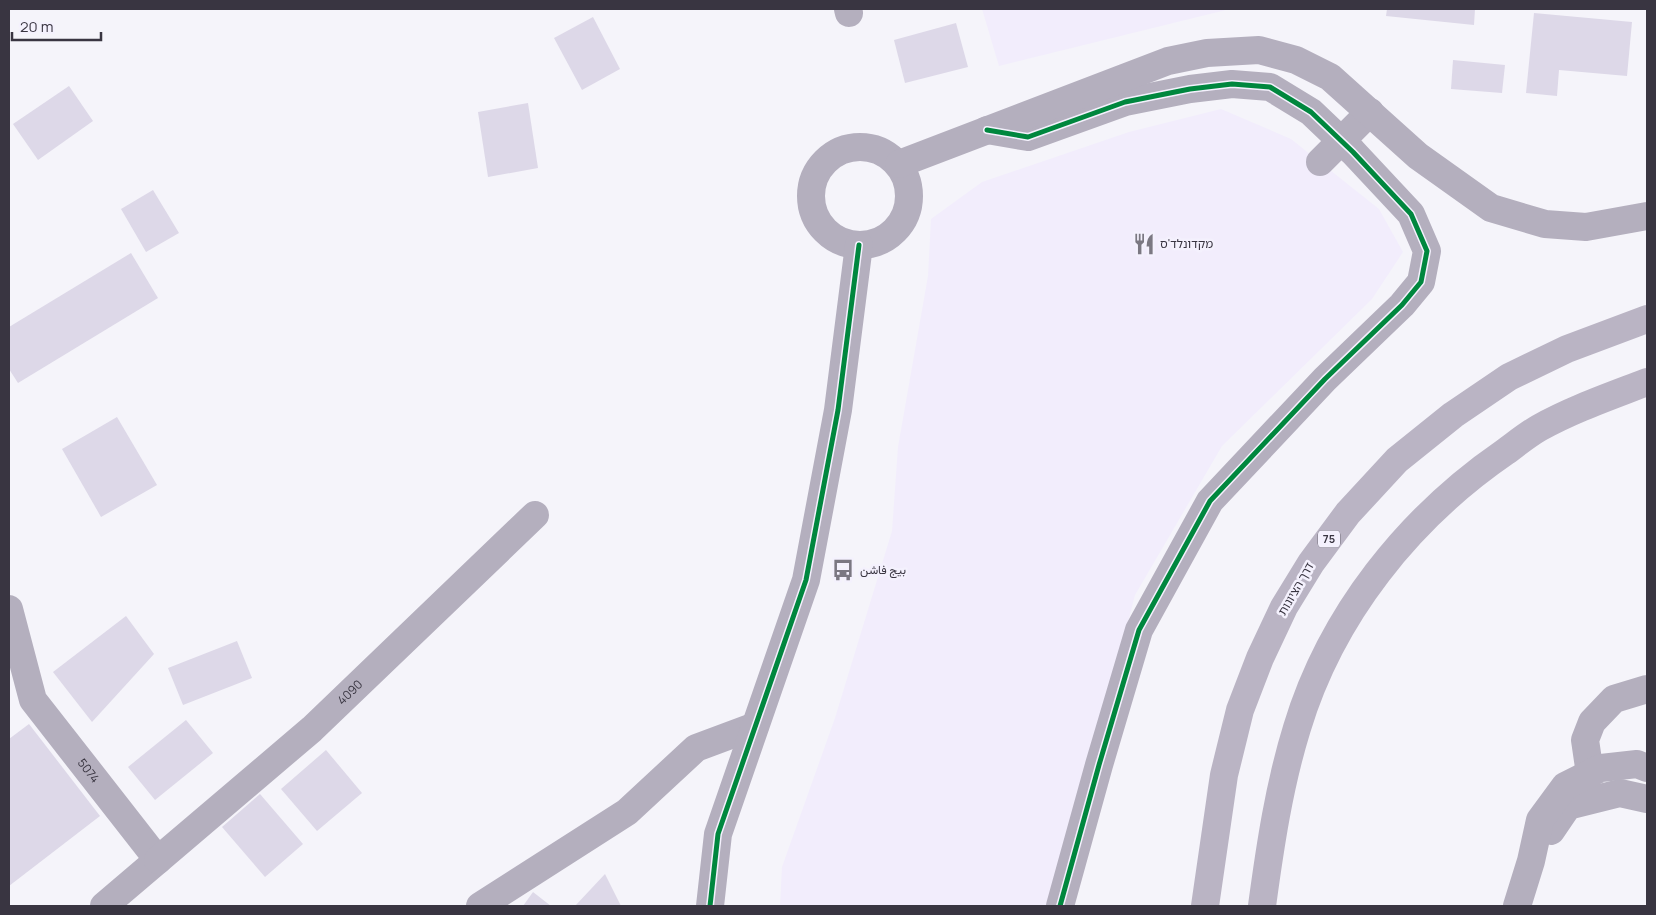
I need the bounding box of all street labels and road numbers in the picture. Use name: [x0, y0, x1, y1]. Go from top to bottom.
road number: 75: [1318, 530, 1340, 548]
street label: דרך הציונות: [1274, 559, 1318, 618]
street label: 4090: [333, 676, 366, 708]
street label: 5074: [74, 755, 104, 786]

